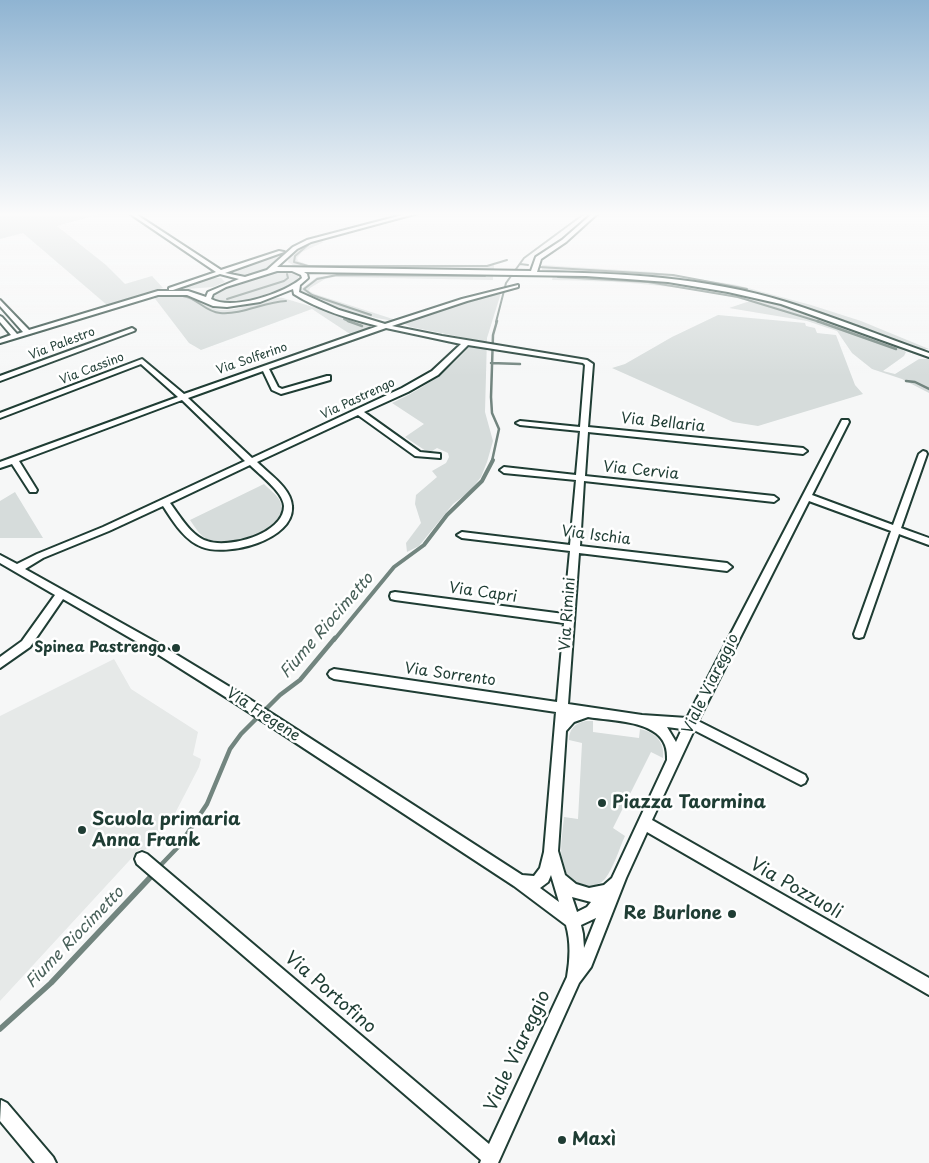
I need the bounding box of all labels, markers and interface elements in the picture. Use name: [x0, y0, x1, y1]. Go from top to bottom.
street label: Via Palestro: [27, 325, 97, 363]
street label: Via Solferino: [215, 340, 289, 378]
street label: Via Cassino: [58, 350, 126, 388]
street label: Via Pastrengo: [319, 376, 397, 422]
street label: Via Bellaria: [620, 410, 706, 436]
street label: Via Cervia: [602, 458, 680, 484]
street label: Via Ischia: [560, 523, 632, 549]
water label: Fiume Riocimetto: [276, 570, 378, 682]
street label: Via Rimini: [556, 576, 580, 652]
street label: Via Capri: [448, 579, 518, 607]
street label: Viale Viareggio: [679, 631, 743, 737]
place label: Spinea Pastrengo: [34, 639, 166, 657]
marker: Spinea Pastrengo: [170, 642, 182, 654]
street label: Via Sorrento: [403, 660, 497, 690]
street label: Via Fregene: [223, 685, 303, 745]
place label: Piazza Taormina: [612, 792, 766, 814]
marker: Piazza Taormina: [596, 797, 608, 809]
place label: Scuola primaria Anna Frank: [92, 809, 241, 852]
marker: Scuola primaria Anna Frank: [76, 824, 88, 836]
street label: Via Pozzuoli: [746, 854, 846, 924]
water label: Fiume Riocimetto: [22, 884, 128, 992]
place label: Re Burlone: [624, 903, 722, 925]
marker: Re Burlone: [726, 908, 738, 920]
street label: Via Portofino: [280, 948, 380, 1038]
street label: Viale Viareggio: [481, 987, 555, 1115]
place label: Maxì: [572, 1129, 616, 1151]
marker: Maxì: [556, 1134, 568, 1146]

